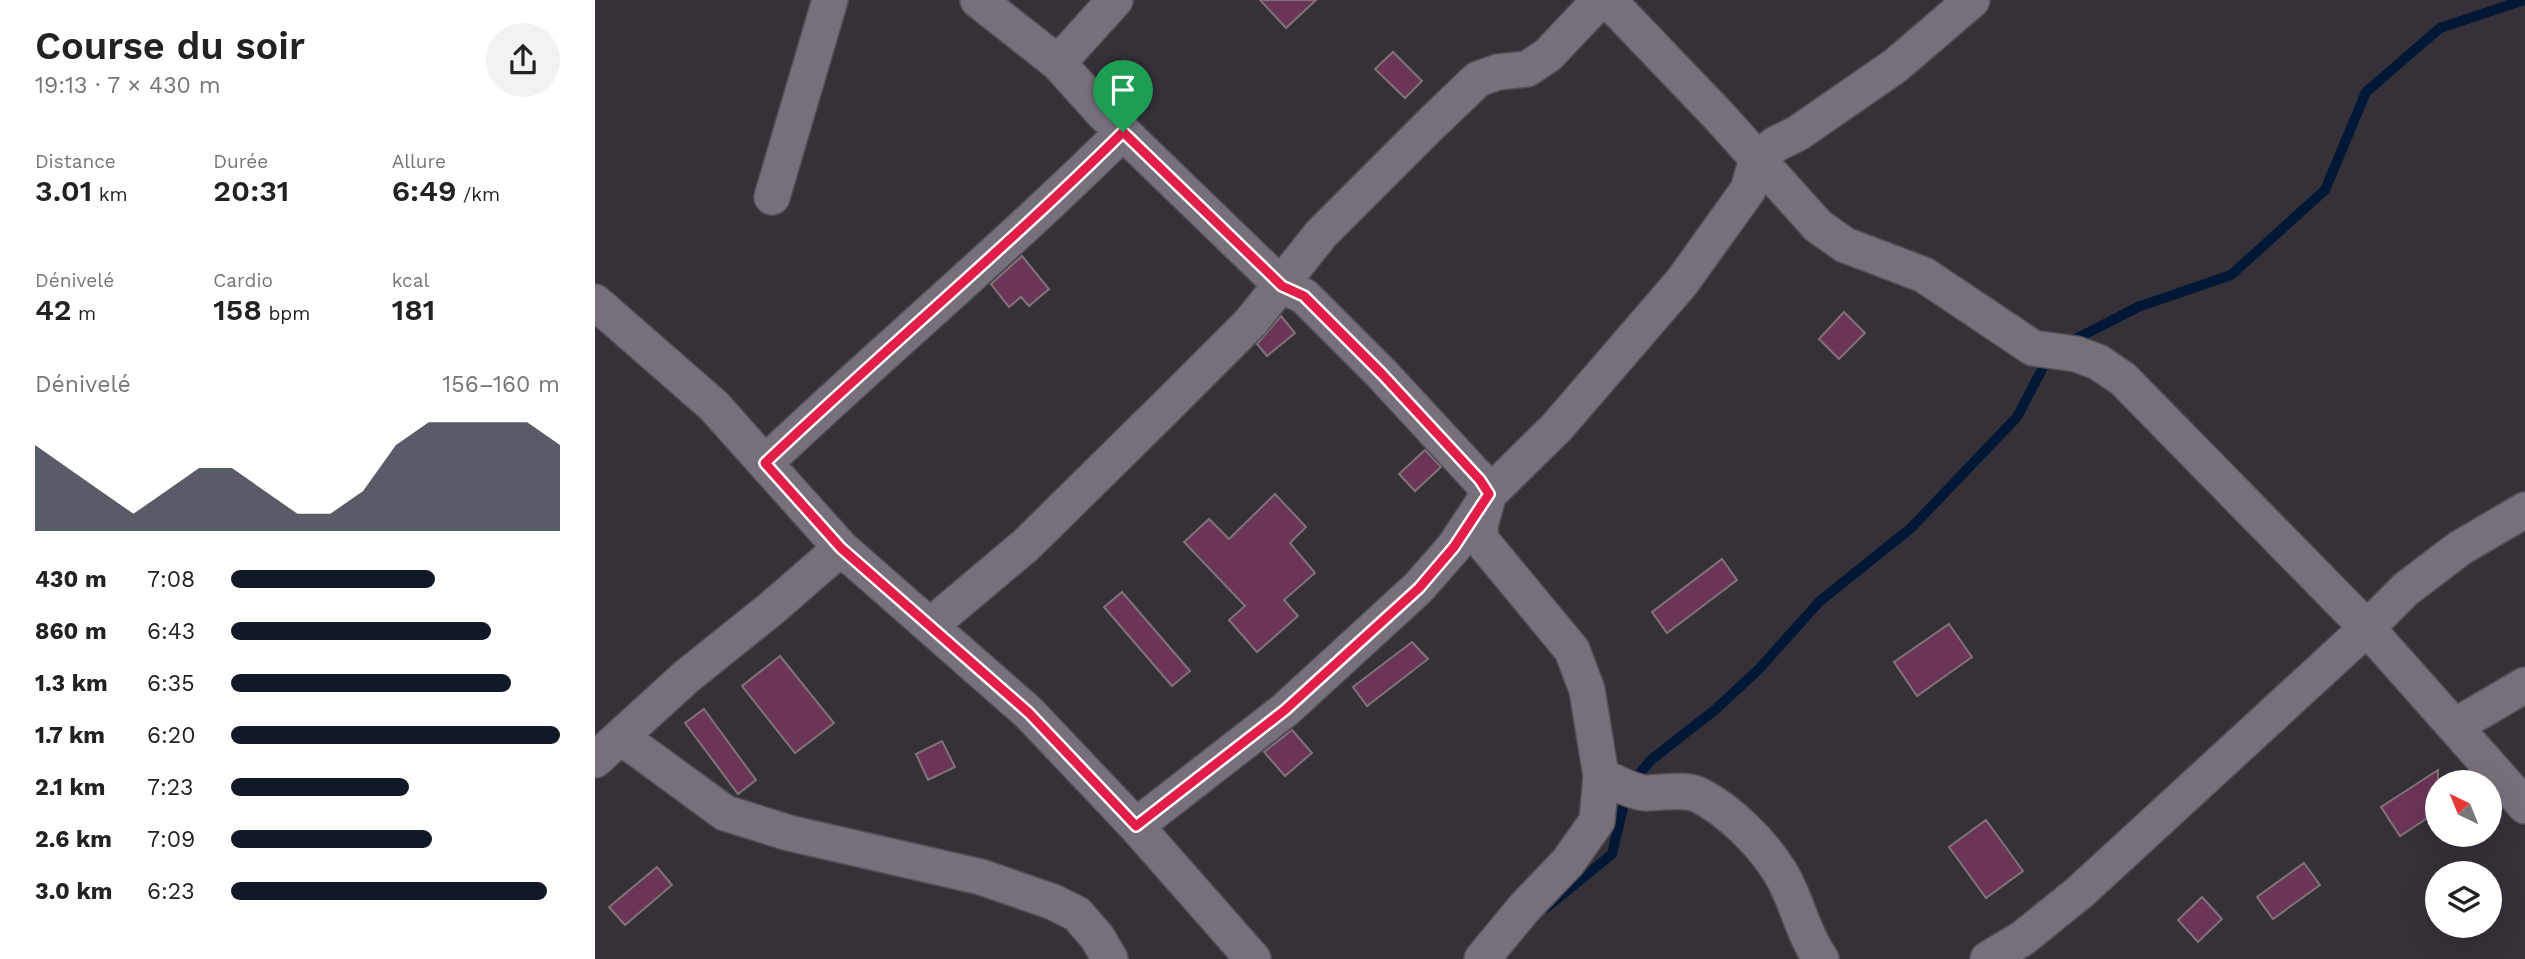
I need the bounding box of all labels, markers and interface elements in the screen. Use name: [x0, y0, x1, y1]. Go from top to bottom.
button: share: [486, 23, 560, 97]
text: Course du soir: [35, 24, 305, 68]
pin: [1093, 60, 1153, 132]
icon: arrive: [1104, 71, 1142, 109]
text: 19:13 · 7 × 430 m: [35, 72, 221, 99]
text: Distance: [35, 150, 116, 173]
text: Durée: [213, 150, 268, 173]
text: Allure: [392, 150, 446, 173]
text: 3.01: [35, 173, 92, 208]
text: 20:31: [213, 173, 289, 208]
text: 6:49: [392, 173, 457, 208]
text: km: [92, 183, 128, 206]
text: /km: [457, 183, 500, 206]
text: Dénivelé: [35, 269, 114, 292]
text: Cardio: [213, 269, 273, 292]
text: kcal: [392, 269, 429, 292]
text: 42: [35, 292, 72, 327]
text: 158: [213, 292, 262, 327]
text: 181: [392, 292, 435, 327]
text: m: [72, 302, 96, 325]
text: bpm: [262, 302, 310, 325]
text: Dénivelé: [35, 371, 131, 398]
text: 156–160 m: [442, 371, 560, 398]
text: 430 m: [35, 566, 107, 593]
text: 7:08: [147, 566, 195, 593]
text: 860 m: [35, 618, 107, 645]
text: 6:43: [147, 618, 195, 645]
text: 1.3 km: [35, 670, 108, 697]
text: 6:35: [147, 670, 195, 697]
text: 1.7 km: [35, 722, 105, 749]
text: 6:20: [147, 722, 196, 749]
north arrow: [2425, 770, 2503, 847]
map controls: [2425, 770, 2502, 938]
text: 2.1 km: [35, 774, 106, 801]
text: 7:23: [147, 774, 194, 801]
text: 2.6 km: [35, 826, 112, 853]
text: 7:09: [147, 826, 195, 853]
button: layers: [2425, 861, 2502, 938]
text: 3.0 km: [35, 878, 112, 905]
text: 6:23: [147, 878, 195, 905]

